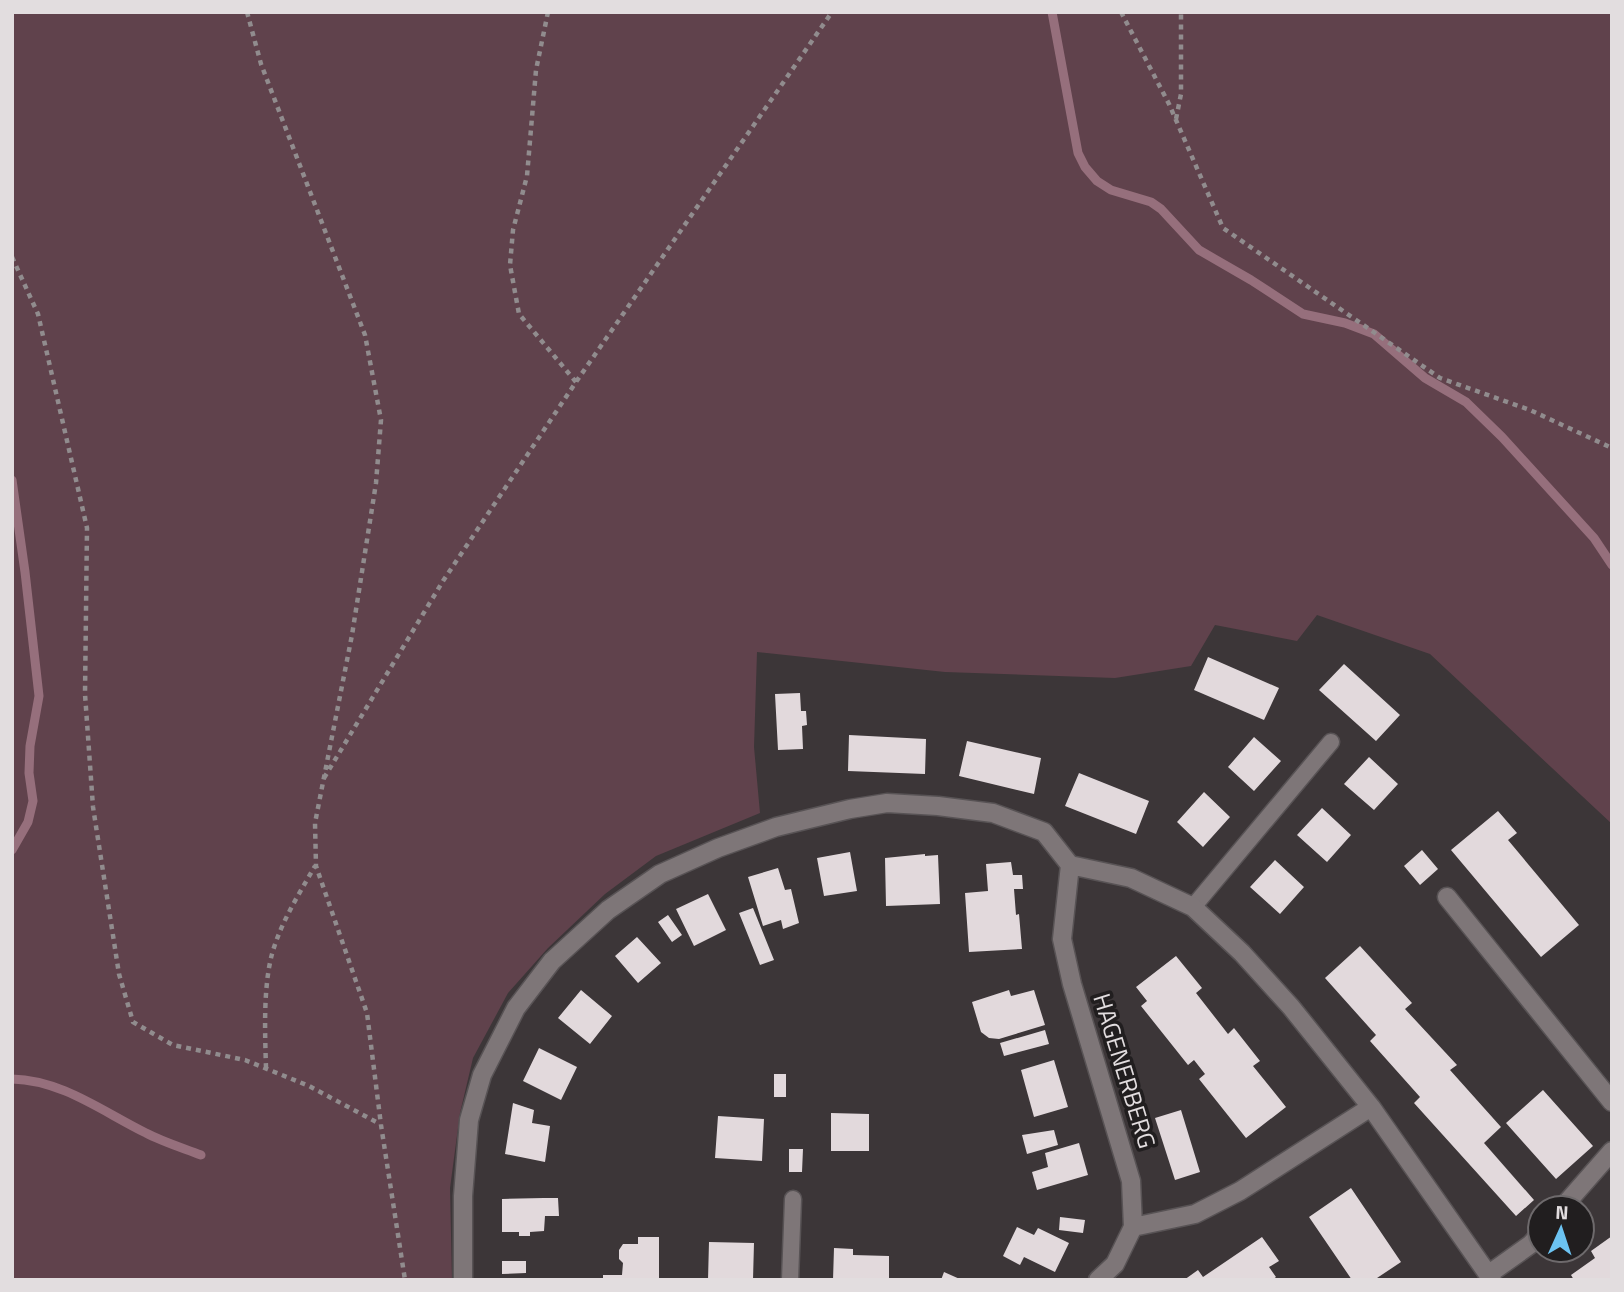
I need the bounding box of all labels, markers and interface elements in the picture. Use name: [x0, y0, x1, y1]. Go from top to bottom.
street label: HAGENERBERG: [1084, 989, 1166, 1153]
north arrow: [1526, 1194, 1596, 1264]
text: N: [1555, 1197, 1569, 1226]

